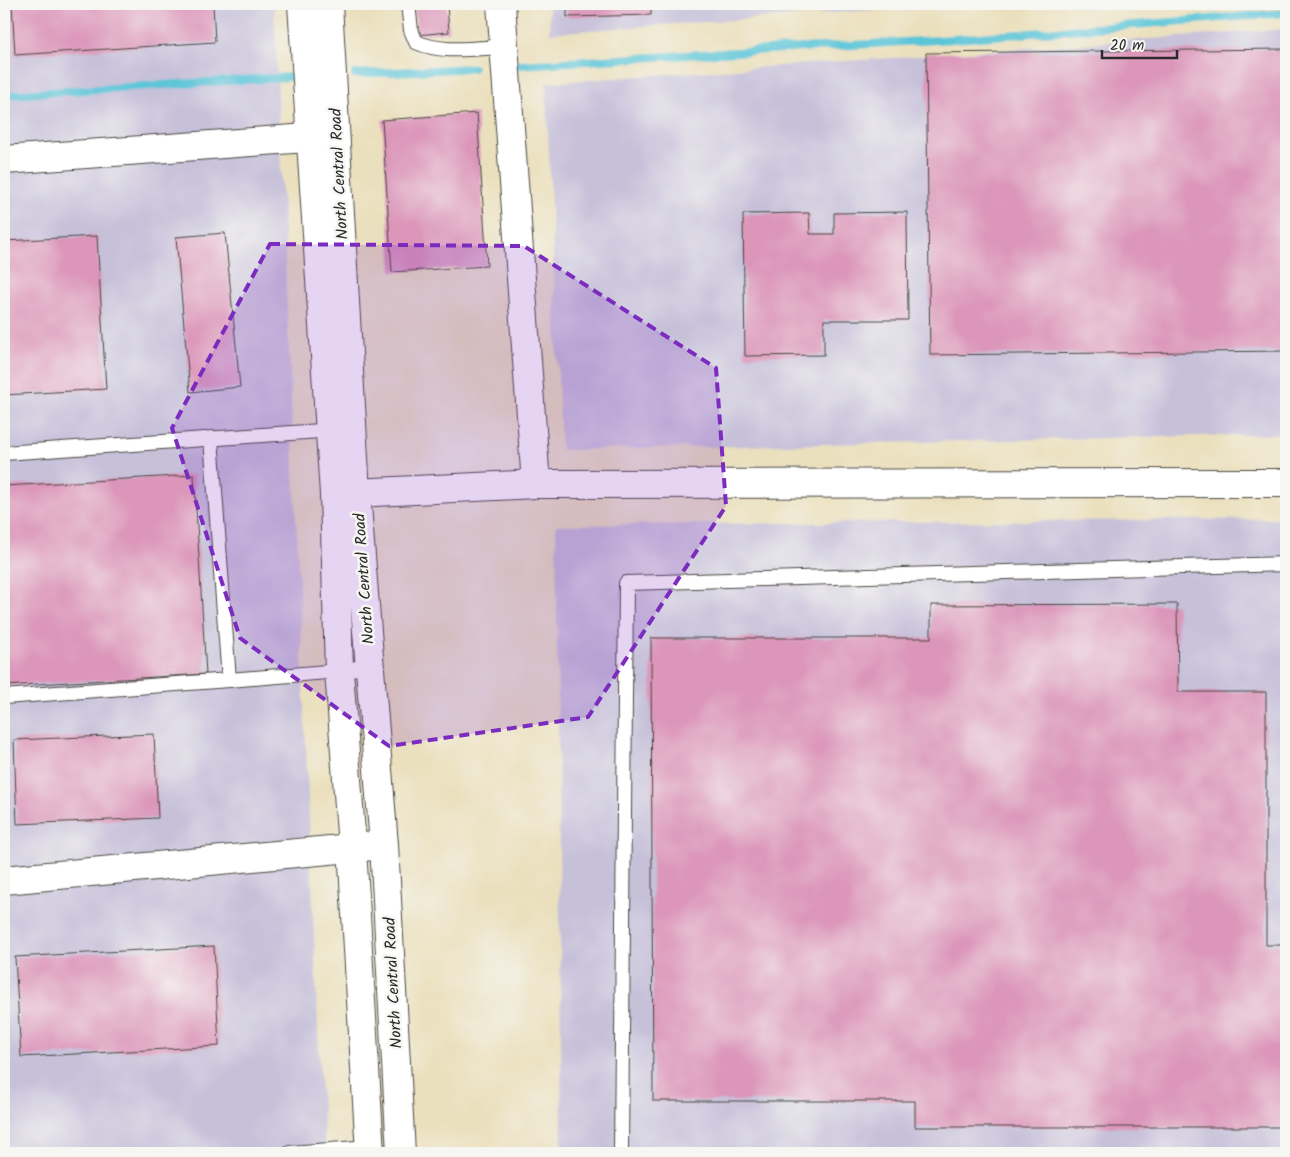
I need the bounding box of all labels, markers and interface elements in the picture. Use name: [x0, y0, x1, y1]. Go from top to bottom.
scale bar: [1102, 28, 1178, 60]
text: 20 m: [1110, 34, 1144, 58]
street label: North Central Road: [324, 107, 355, 240]
street label: North Central Road: [347, 512, 382, 645]
street label: North Central Road: [378, 916, 409, 1049]

